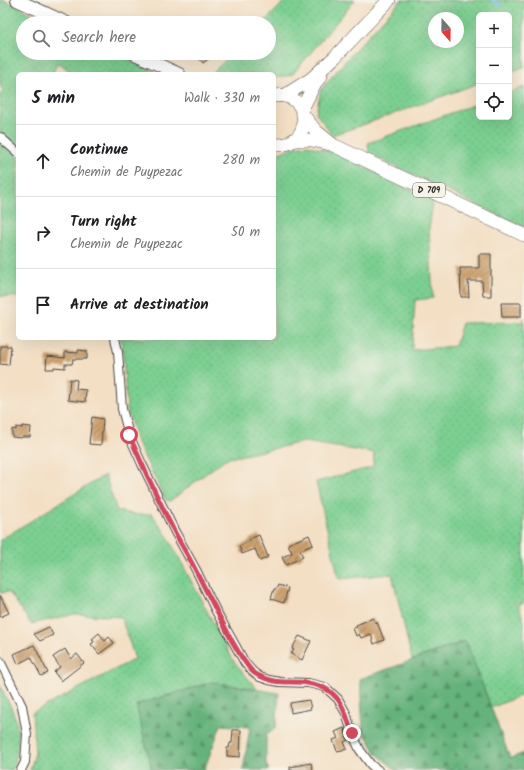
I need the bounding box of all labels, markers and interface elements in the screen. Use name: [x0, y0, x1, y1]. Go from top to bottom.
north arrow: [428, 12, 464, 48]
map controls: [476, 12, 512, 120]
button: +: [476, 12, 512, 48]
search box: [16, 16, 276, 60]
text: Search here: [62, 26, 136, 50]
icon: search: [30, 27, 52, 49]
button: −: [476, 48, 512, 84]
button: locate: [476, 84, 512, 120]
text: 5 min: [32, 85, 75, 112]
text: Walk · 330 m: [184, 88, 260, 109]
text: Continue: [70, 138, 128, 162]
icon: ahead: [32, 150, 54, 172]
text: 280 m: [223, 150, 260, 171]
text: Chemin de Puypezac: [70, 162, 183, 183]
road number: D 709: [413, 183, 445, 197]
text: Turn right: [70, 210, 137, 234]
icon: right: [32, 222, 54, 244]
text: 50 m: [231, 222, 260, 243]
text: Chemin de Puypezac: [70, 234, 183, 255]
text: Arrive at destination: [70, 293, 209, 317]
icon: arrive: [32, 294, 54, 316]
route start: [120, 426, 138, 444]
route end: [343, 724, 361, 742]

